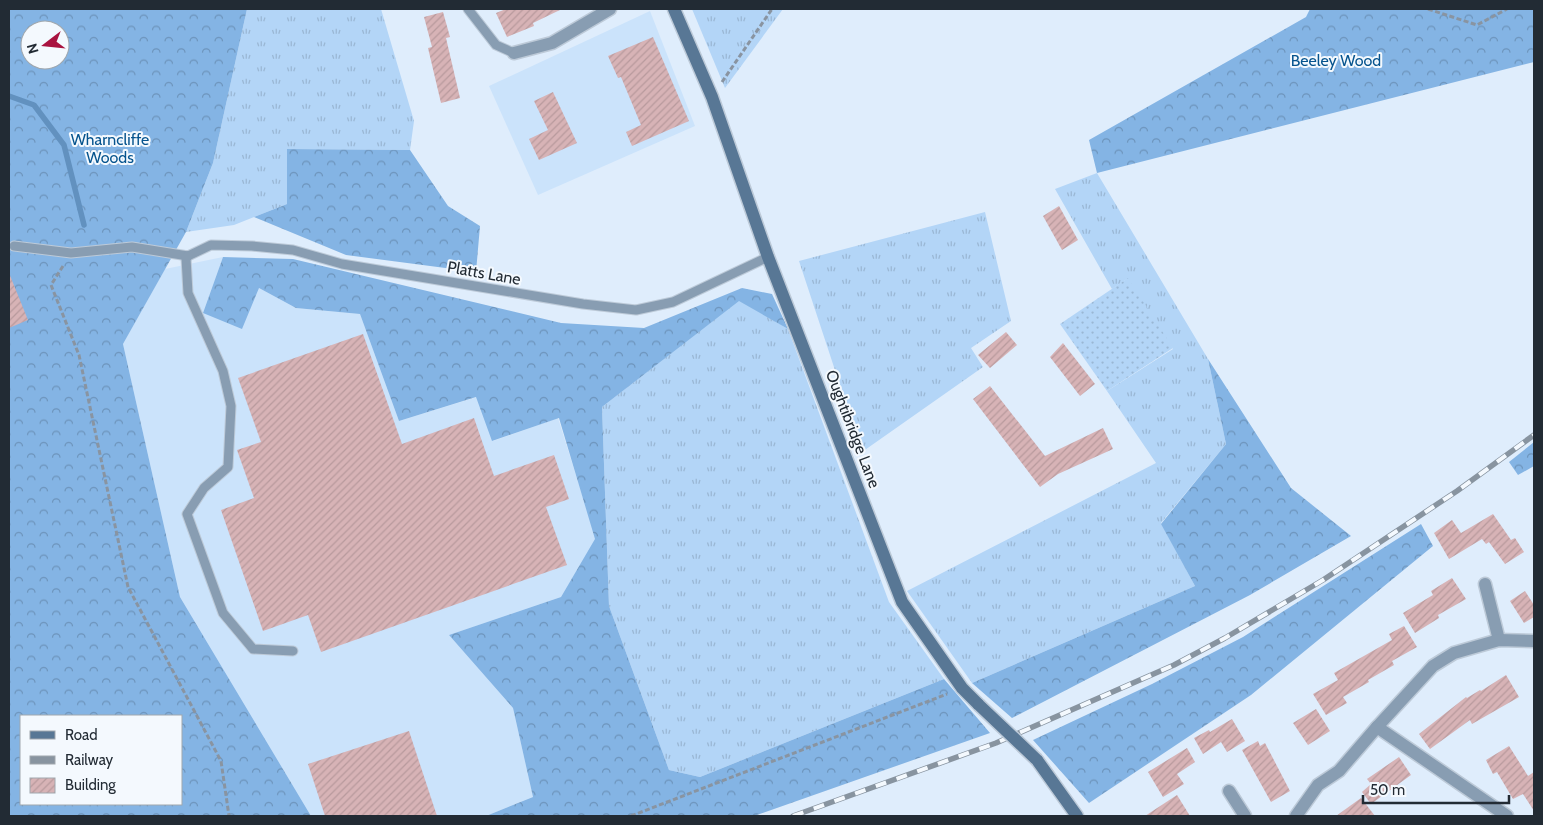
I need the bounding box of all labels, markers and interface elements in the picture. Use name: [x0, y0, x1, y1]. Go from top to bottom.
north arrow: [20, 20, 70, 70]
text: N: [22, 41, 43, 56]
park label: Beeley Wood: [1291, 51, 1381, 70]
park label: Wharncliffe Woods: [71, 130, 149, 167]
street label: Platts Lane: [446, 257, 522, 289]
street label: Oughtibridge Lane: [822, 367, 884, 491]
legend: [20, 715, 182, 805]
text: Road: [65, 726, 98, 744]
text: Railway: [65, 751, 114, 769]
scale bar: [1363, 772, 1509, 804]
text: Building: [65, 776, 116, 794]
text: 50 m: [1370, 781, 1405, 799]

